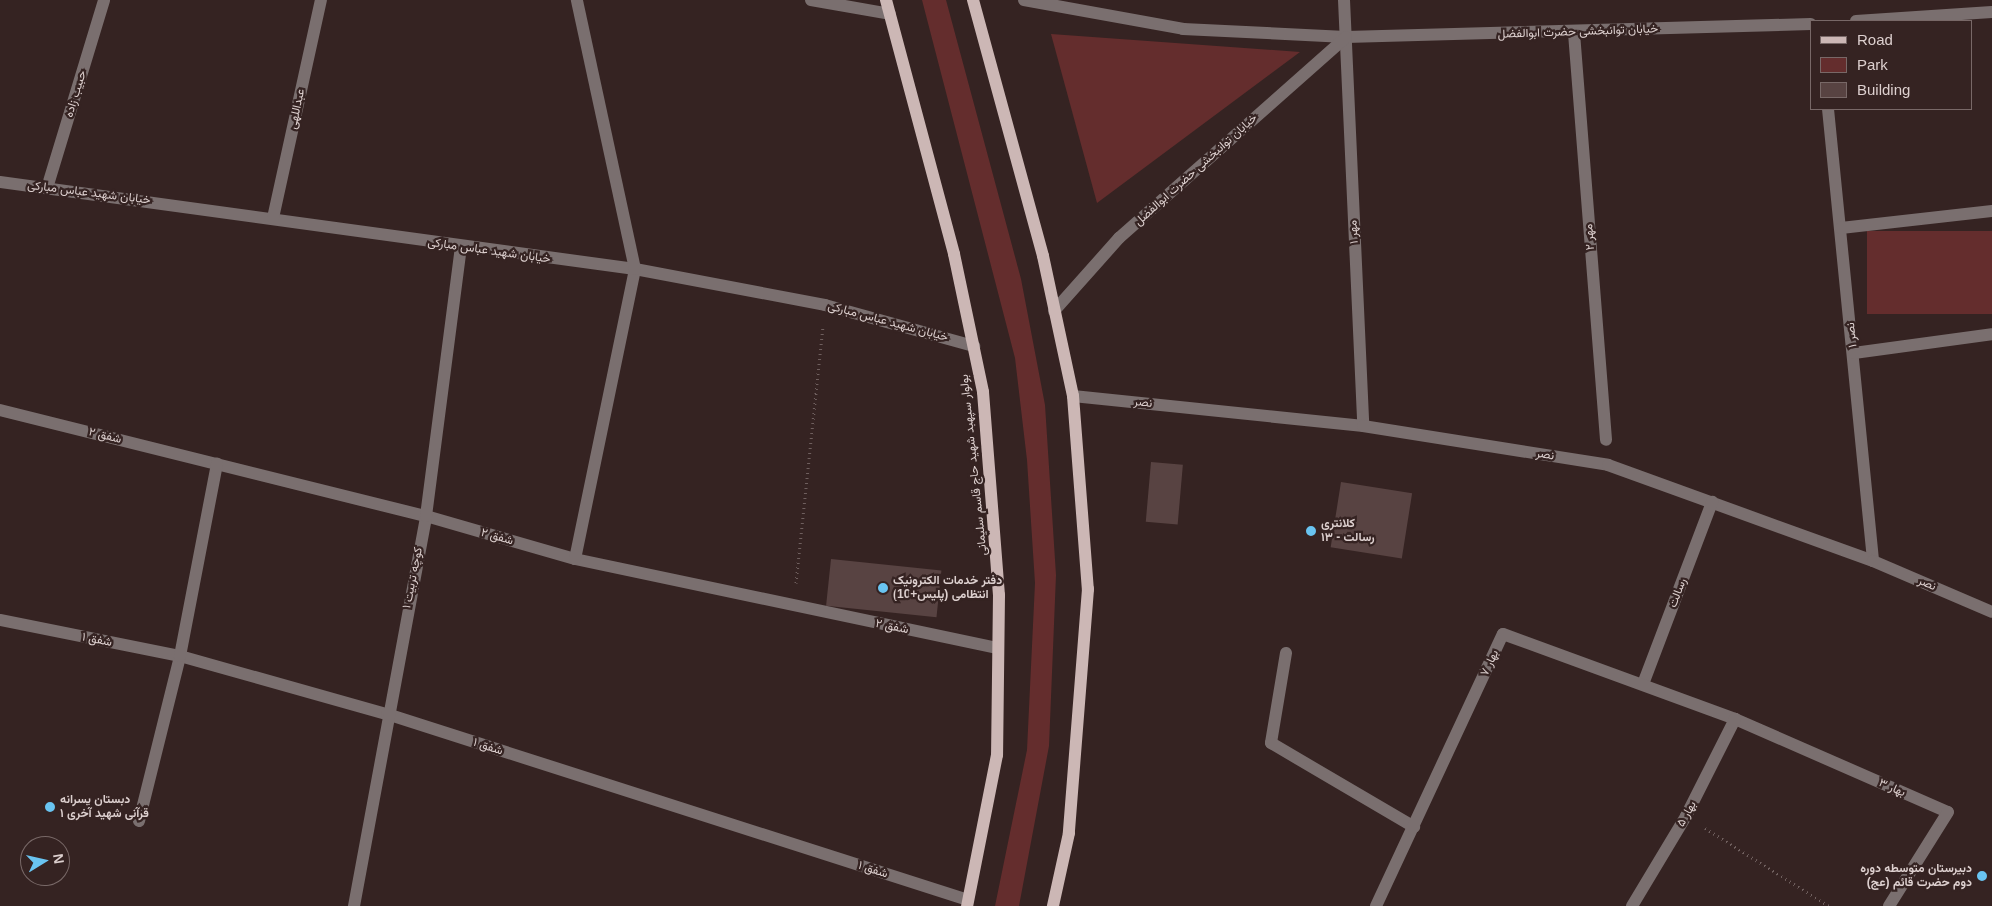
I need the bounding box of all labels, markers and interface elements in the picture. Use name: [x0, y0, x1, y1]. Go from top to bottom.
legend: [1810, 20, 1972, 110]
street label: خیابان توانبخشی حضرت ابوالفضل: [1498, 22, 1658, 42]
text: Road: [1857, 31, 1893, 48]
text: Park: [1857, 56, 1888, 73]
street label: حبیب زاده: [62, 69, 90, 119]
text: Building: [1857, 81, 1910, 98]
street label: عبداللهی: [286, 87, 308, 131]
street label: خیابان توانبخشی حضرت ابوالفضل: [1132, 111, 1260, 229]
street label: خیابان شهید عباس مبارکی: [27, 178, 151, 208]
street label: مهر ۱: [1346, 220, 1362, 244]
street label: مهر ۲: [1582, 223, 1598, 251]
street label: خیابان شهید عباس مبارکی: [427, 235, 551, 267]
street label: خیابان شهید عباس مبارکی: [826, 299, 950, 345]
street label: نصر ۱: [1844, 322, 1860, 348]
street label: بولوار سپهبد شهید حاج قاسم سلیمانی: [957, 374, 991, 556]
street label: نصر: [1133, 395, 1153, 411]
street label: شفق ۲: [87, 425, 123, 447]
street label: نصر: [1535, 446, 1555, 464]
place label: کلانتری ۱۳ - رسالت: [1321, 517, 1375, 545]
street label: شفق ۲: [479, 525, 515, 549]
marker: کلانتری ۱۳ - رسالت: [1305, 525, 1317, 537]
street label: کوچه تربیت ۱: [400, 546, 426, 610]
place label: دفتر خدمات الکترونیک انتظامی (پلیس+10): [893, 574, 1002, 602]
street label: نصر: [1916, 574, 1938, 594]
street label: رسالت: [1666, 576, 1690, 610]
marker: دفتر خدمات الکترونیک انتظامی (پلیس+10): [877, 582, 889, 594]
street label: شفق ۲: [874, 617, 910, 637]
street label: شفق ۱: [81, 630, 113, 650]
street label: بهار ۷: [1478, 648, 1502, 678]
street label: شفق ۱: [471, 735, 505, 759]
street label: بهار ۳: [1876, 776, 1908, 800]
place label: دبستان پسرانه قرآنی شهید آخری ۱: [60, 793, 149, 821]
street label: بهار ۵: [1674, 799, 1700, 829]
marker: دبستان پسرانه قرآنی شهید آخری ۱: [44, 801, 56, 813]
north arrow: [20, 836, 70, 886]
text: N: [50, 853, 68, 865]
street label: شفق ۱: [856, 858, 890, 882]
place label: دبیرستان متوسطه دوره دوم حضرت قائم (عج): [1860, 862, 1972, 890]
marker: دبیرستان متوسطه دوره دوم حضرت قائم (عج): [1976, 870, 1988, 882]

